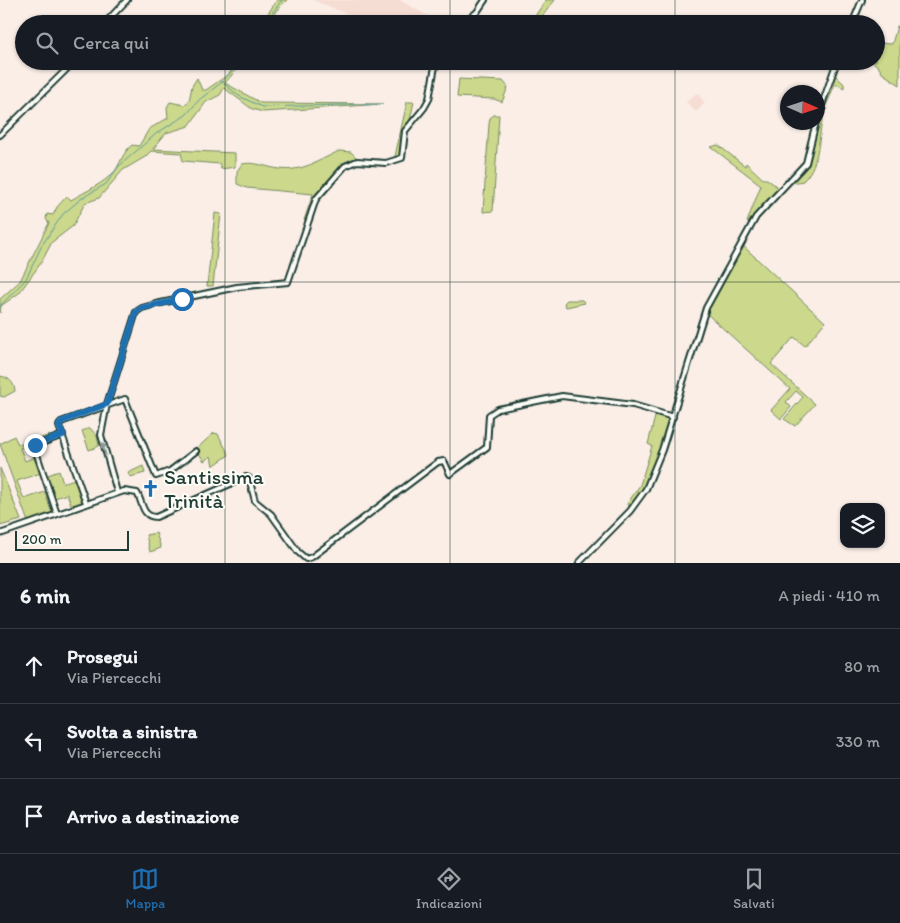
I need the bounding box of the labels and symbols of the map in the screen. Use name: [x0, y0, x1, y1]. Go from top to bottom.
north arrow: [780, 85, 825, 130]
route start: [171, 288, 194, 311]
route end: [24, 434, 47, 457]
one-way arrow: [100, 441, 108, 456]
place label: Santissima Trinità: [164, 464, 264, 513]
church icon: Santissima Trinità: [140, 478, 160, 498]
scale bar: [15, 528, 129, 551]

